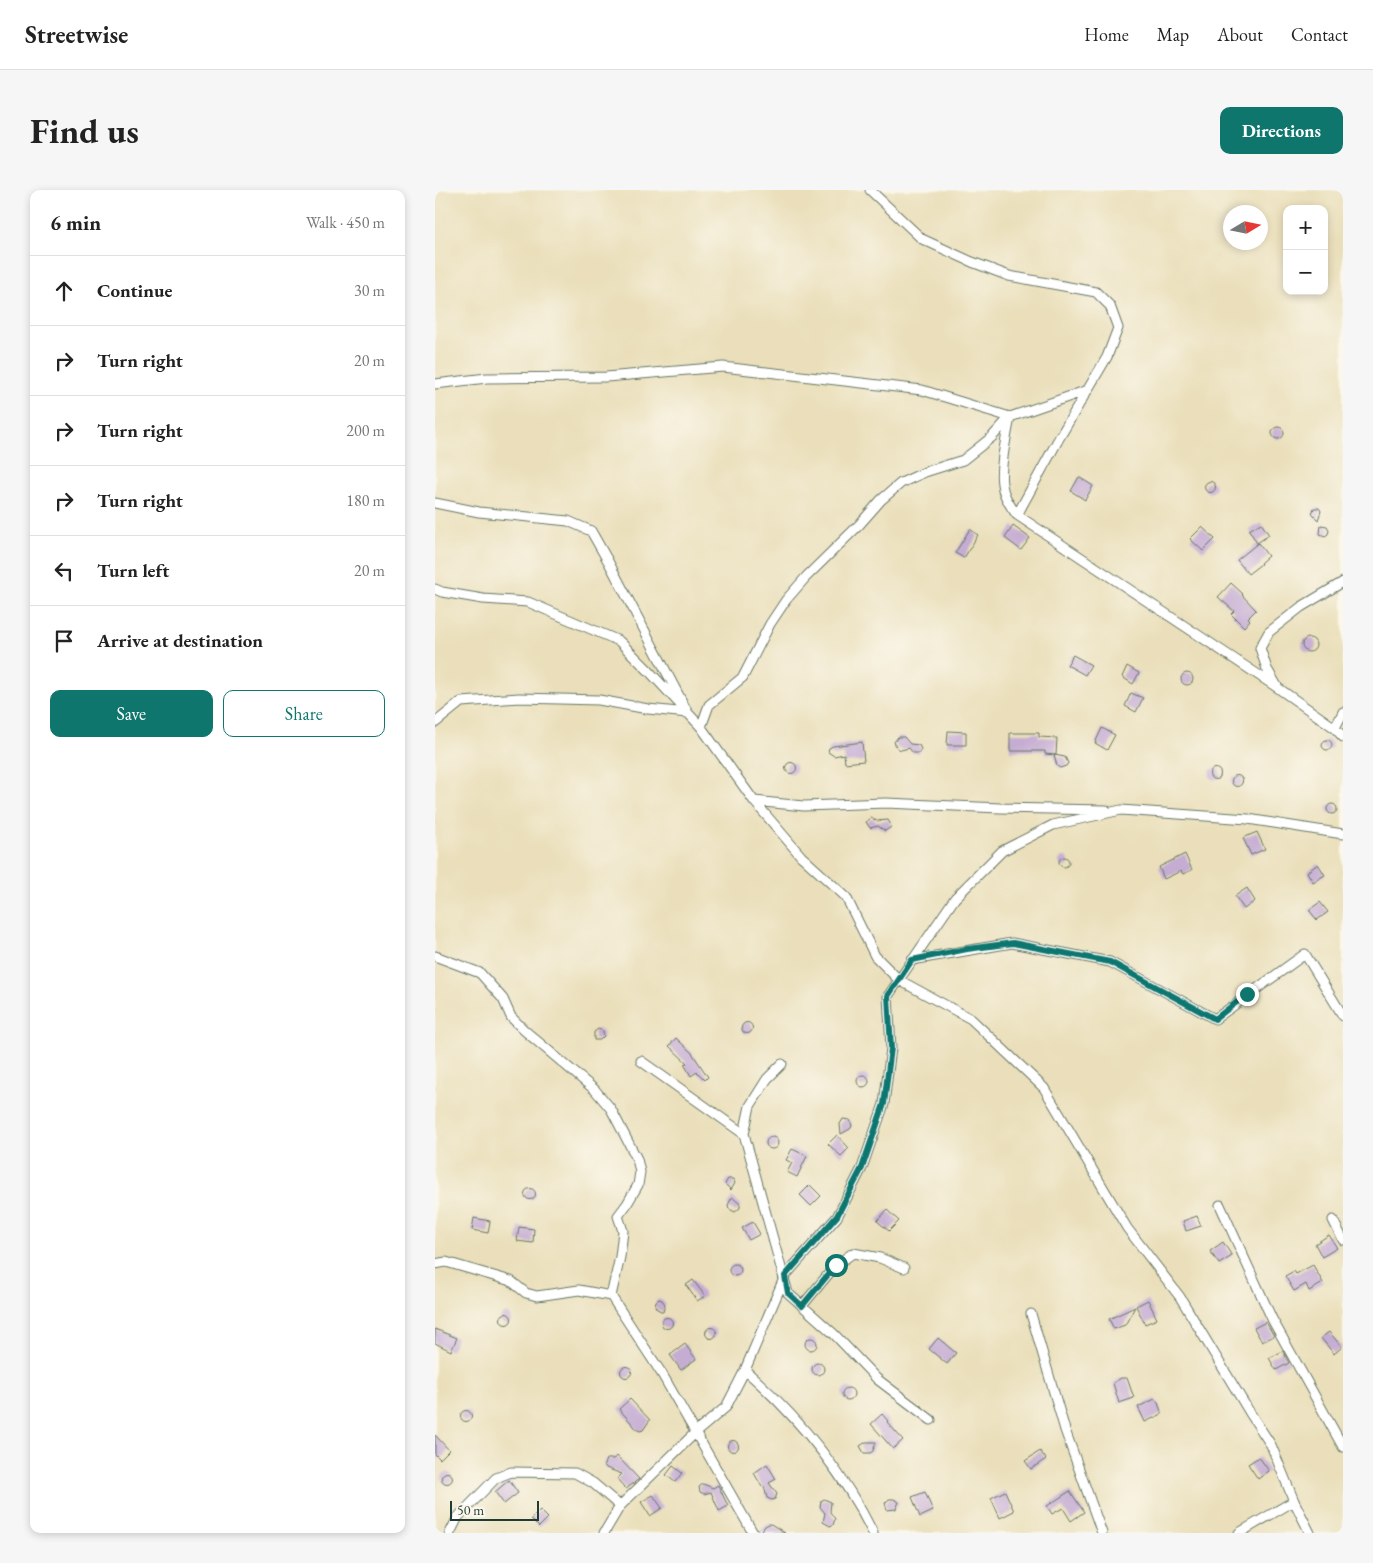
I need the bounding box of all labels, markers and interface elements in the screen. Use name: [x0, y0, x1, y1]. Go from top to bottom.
text: Streetwise: [25, 19, 128, 50]
text: Home: [1084, 23, 1129, 46]
text: Map: [1157, 23, 1189, 46]
text: About: [1217, 23, 1263, 46]
text: Contact: [1291, 23, 1348, 46]
button: Directions: [1220, 107, 1343, 154]
text: Find us: [30, 108, 139, 153]
north arrow: [1223, 205, 1268, 250]
map controls: [1283, 205, 1328, 295]
button: +: [1283, 205, 1328, 250]
text: 6 min: [50, 209, 101, 236]
text: Walk · 450 m: [306, 212, 385, 233]
button: −: [1283, 250, 1328, 295]
icon: ahead: [50, 277, 78, 305]
text: Continue: [97, 278, 172, 303]
text: 30 m: [354, 280, 385, 301]
icon: right: [50, 347, 78, 375]
text: Turn right: [97, 348, 183, 373]
text: 20 m: [354, 350, 385, 371]
icon: right: [50, 417, 78, 445]
text: Turn right: [97, 418, 183, 443]
text: 200 m: [346, 420, 385, 441]
icon: right: [50, 487, 78, 515]
text: Turn right: [97, 488, 183, 513]
text: 180 m: [346, 490, 385, 511]
icon: left: [50, 557, 78, 585]
text: Turn left: [97, 558, 169, 583]
text: 20 m: [354, 560, 385, 581]
icon: arrive: [50, 627, 78, 655]
text: Arrive at destination: [97, 628, 263, 653]
button: Save: [50, 690, 213, 737]
button: Share: [223, 690, 385, 737]
route end: [1236, 983, 1259, 1006]
route start: [825, 1254, 848, 1277]
scale bar: [450, 1498, 539, 1521]
text: 50 m: [457, 1501, 484, 1519]

